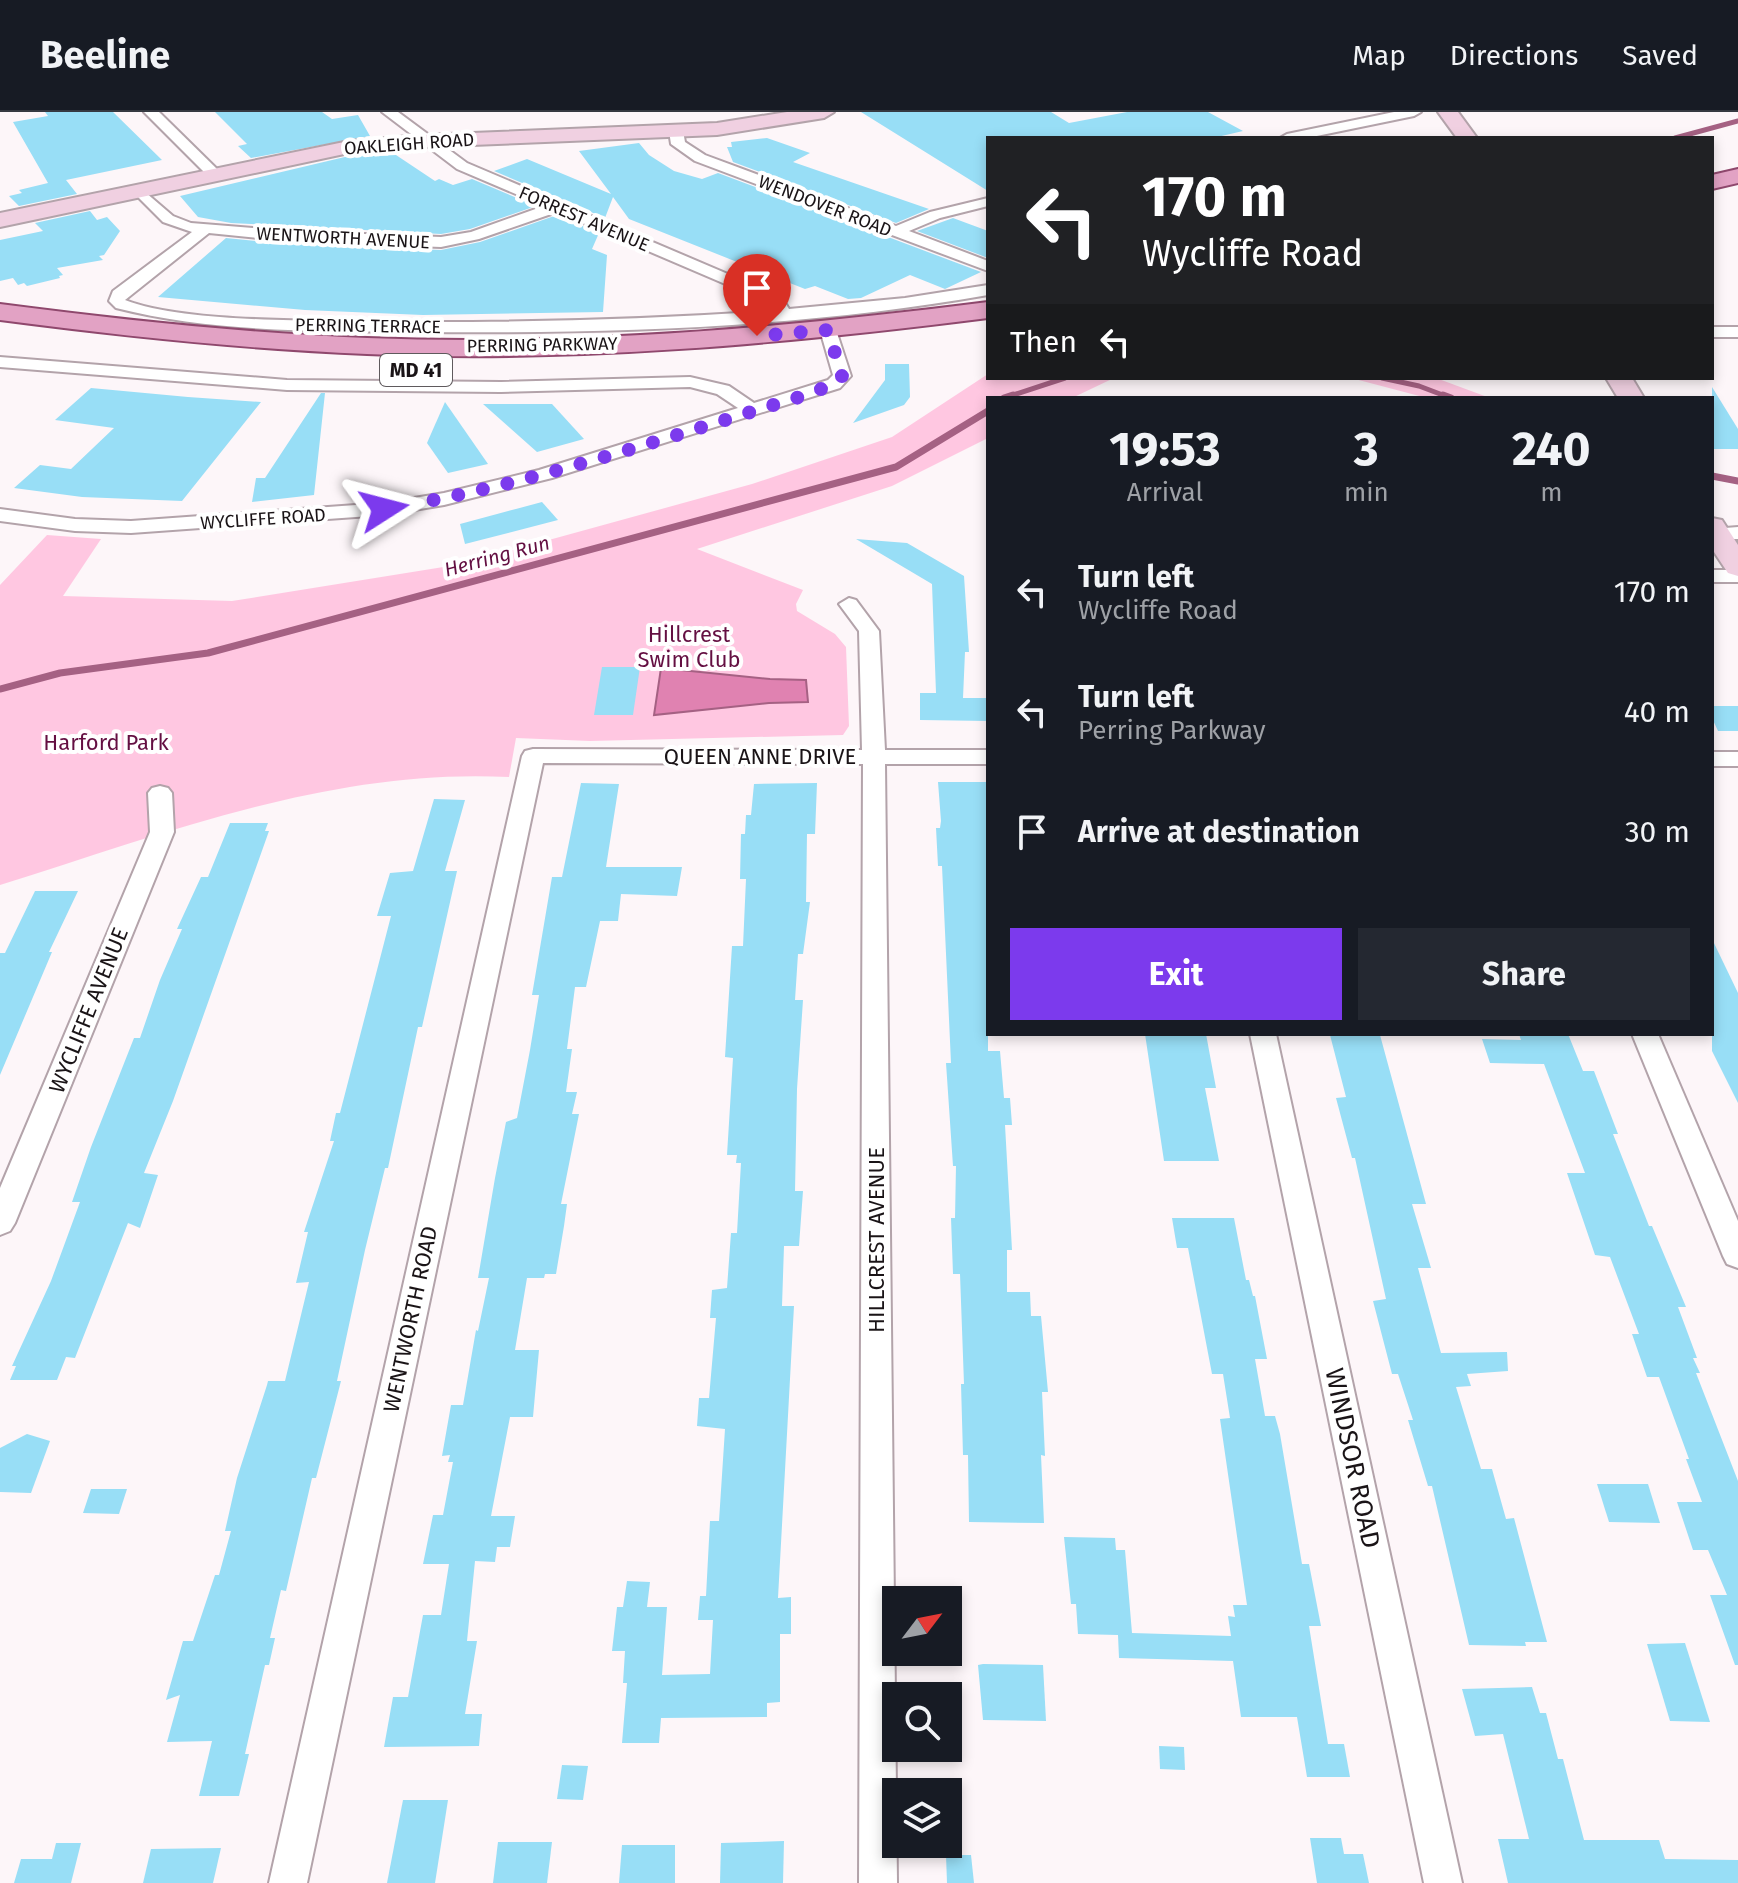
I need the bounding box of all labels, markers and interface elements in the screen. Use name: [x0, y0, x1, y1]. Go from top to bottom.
text: Beeline: [40, 32, 170, 78]
text: Map: [1352, 39, 1406, 72]
text: Directions: [1450, 39, 1578, 72]
text: Saved: [1622, 39, 1698, 72]
street label: OAKLEIGH ROAD: [343, 128, 475, 160]
text: 170 m: [1142, 164, 1287, 231]
icon: left: [1010, 168, 1114, 272]
street label: WENDOVER ROAD: [755, 170, 895, 242]
street label: FORREST AVENUE: [516, 182, 652, 256]
street label: WENTWORTH AVENUE: [256, 222, 430, 254]
text: Wycliffe Road: [1142, 232, 1363, 276]
pin: [723, 254, 791, 336]
icon: arrive: [735, 266, 779, 310]
street label: PERRING TERRACE: [295, 314, 441, 338]
icon: left: [1093, 320, 1137, 364]
text: Then: [1010, 324, 1077, 360]
street label: PERRING PARKWAY: [466, 333, 618, 357]
road number: MD 41: [380, 354, 452, 386]
text: 19:53: [1109, 420, 1221, 478]
text: 3: [1354, 420, 1379, 478]
text: 240: [1512, 420, 1591, 478]
position arrow: [342, 467, 426, 551]
text: Arrival: [1127, 477, 1203, 508]
text: min: [1344, 477, 1389, 508]
text: m: [1540, 477, 1563, 508]
street label: WYCLIFFE ROAD: [200, 504, 326, 534]
water label: Herring Run: [442, 530, 552, 582]
text: Turn left: [1078, 559, 1194, 595]
icon: left: [1010, 570, 1054, 614]
text: 170 m: [1614, 574, 1690, 610]
text: Wycliffe Road: [1078, 595, 1238, 626]
park label: Hillcrest Swim Club: [637, 621, 741, 673]
text: Turn left: [1078, 679, 1194, 715]
icon: left: [1010, 690, 1054, 734]
text: 40 m: [1624, 694, 1690, 730]
text: Perring Parkway: [1078, 715, 1266, 746]
park label: Harford Park: [43, 729, 169, 756]
street label: QUEEN ANNE DRIVE: [664, 743, 856, 770]
icon: arrive: [1010, 810, 1054, 854]
text: Arrive at destination: [1078, 814, 1360, 850]
text: 30 m: [1625, 814, 1690, 850]
street label: WYCLIFFE AVENUE: [43, 923, 134, 1097]
button: Exit: [1010, 928, 1342, 1020]
button: Share: [1358, 928, 1690, 1020]
street label: HILLCREST AVENUE: [863, 1147, 890, 1333]
street label: WENTWORTH ROAD: [378, 1224, 443, 1415]
street label: WINDSOR ROAD: [1318, 1365, 1387, 1551]
north arrow: [882, 1586, 962, 1666]
map controls: [882, 1586, 962, 1858]
button: search: [882, 1682, 962, 1762]
button: layers: [882, 1778, 962, 1858]

